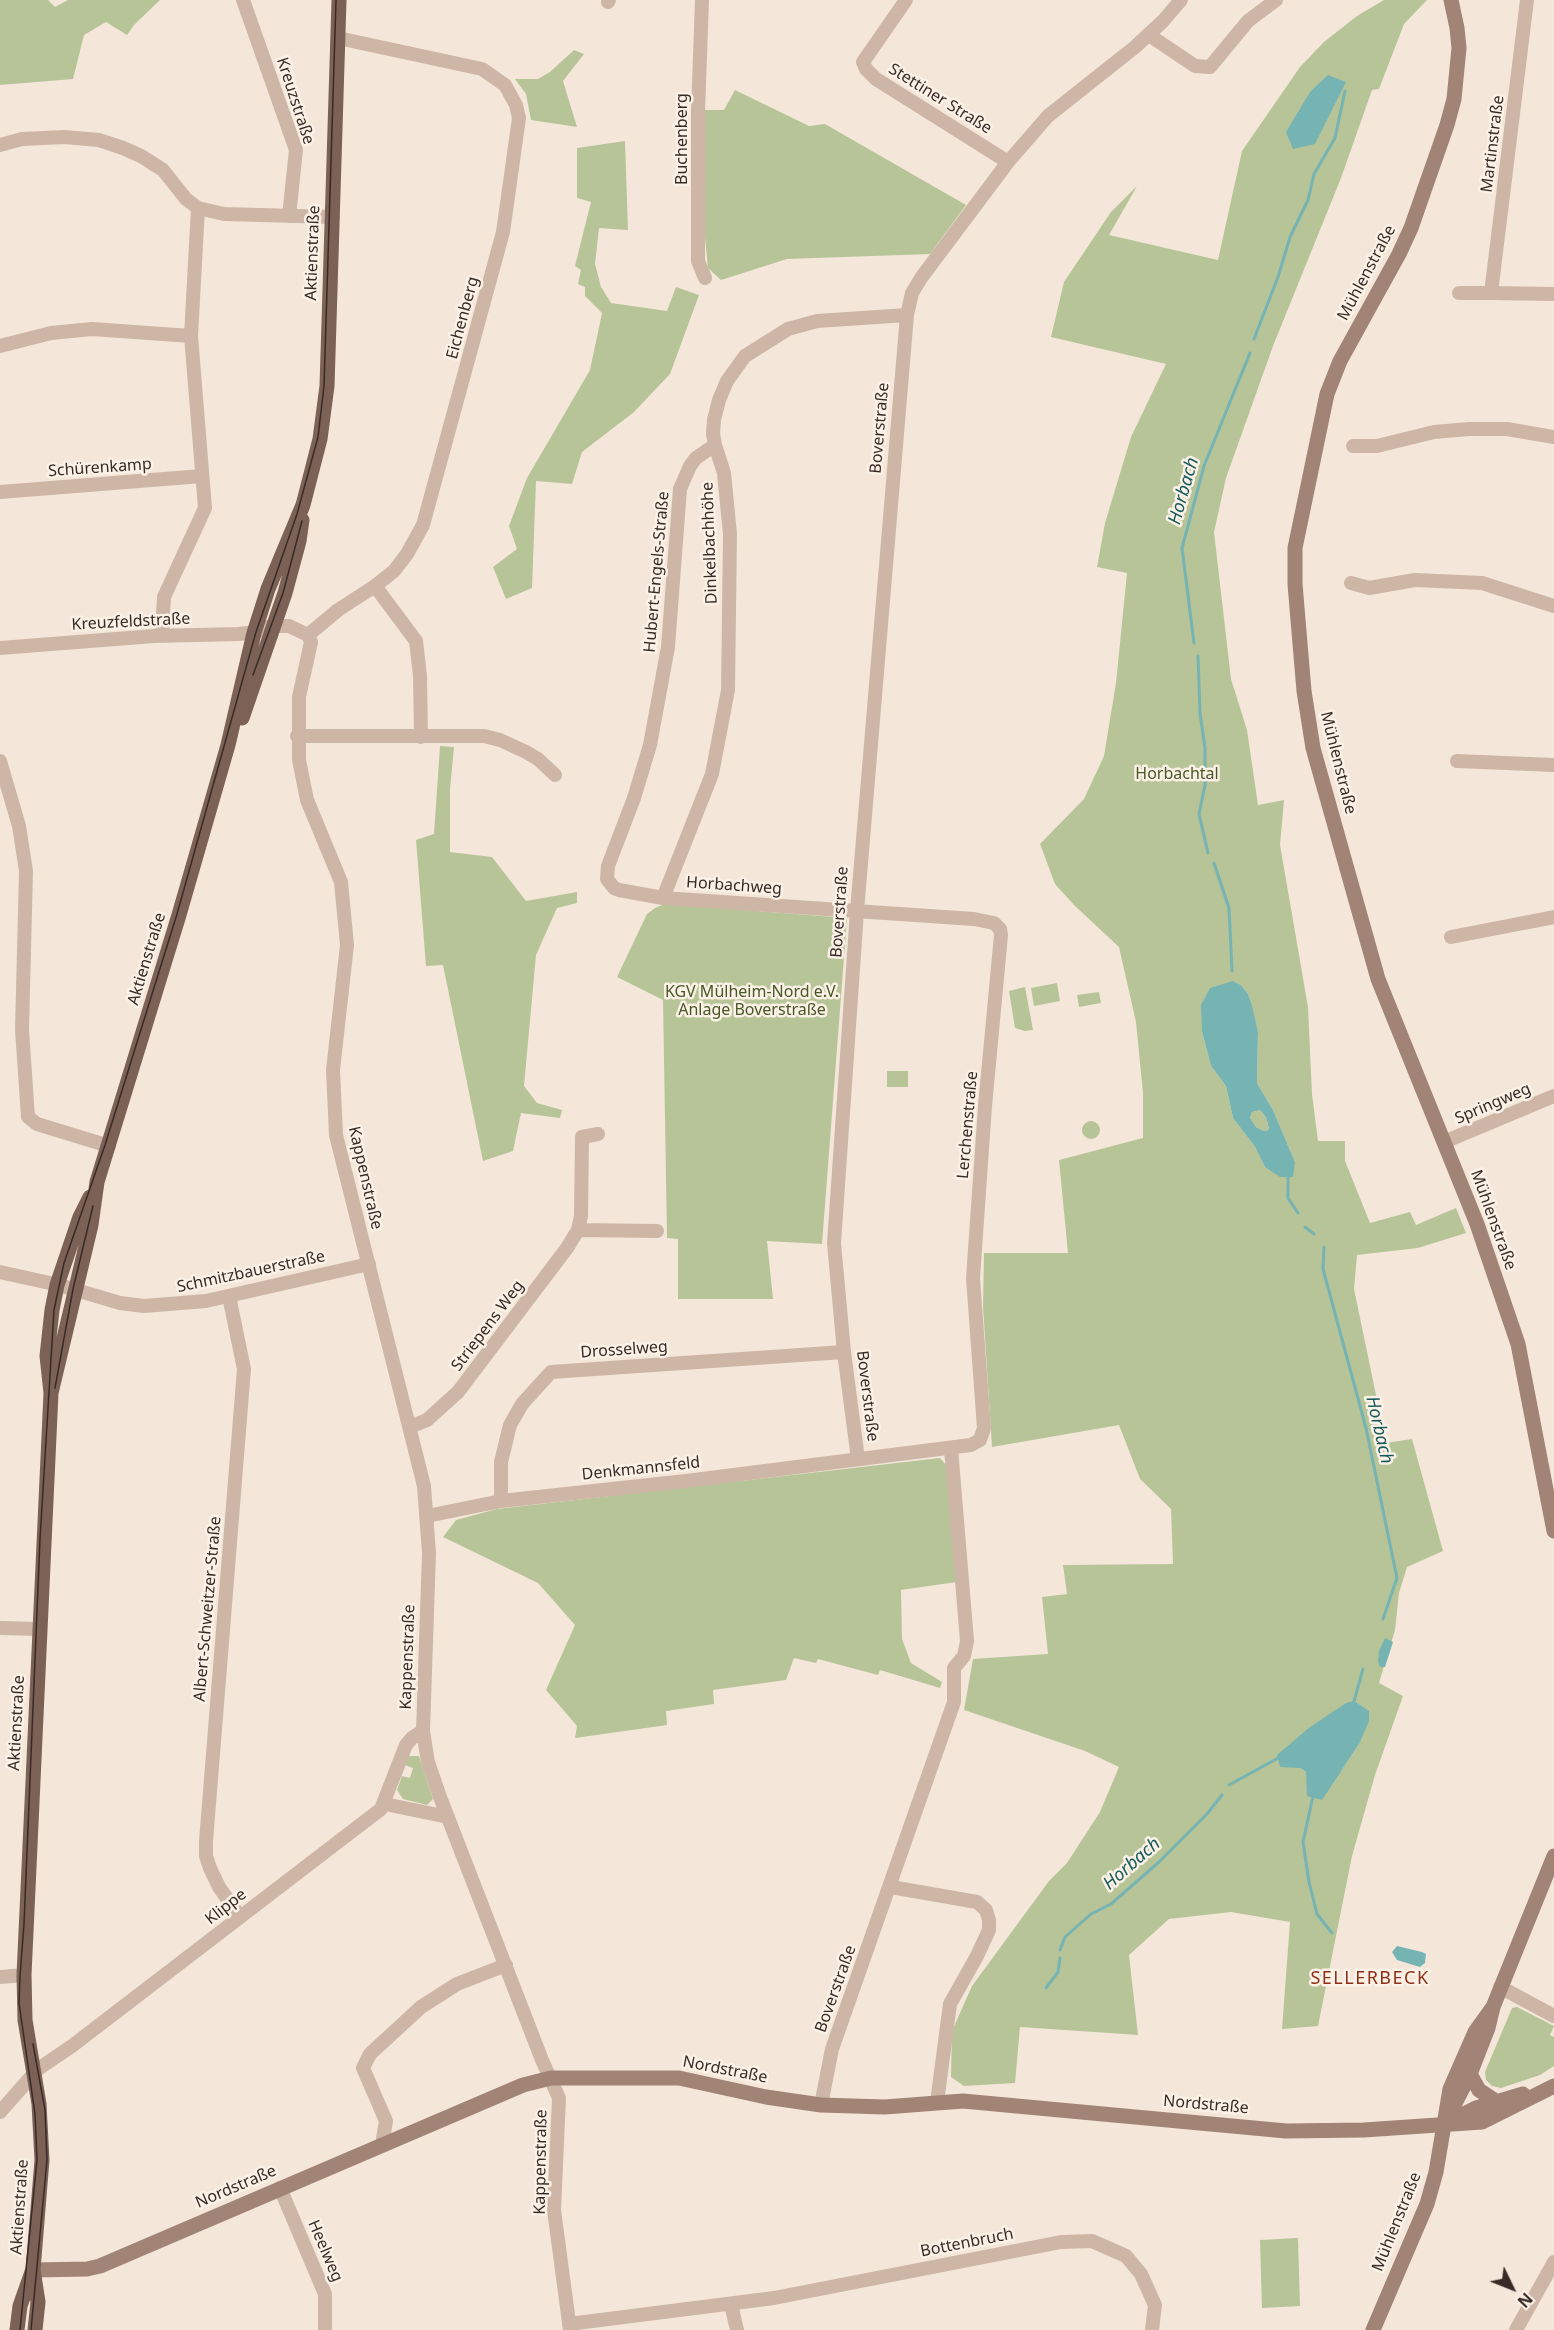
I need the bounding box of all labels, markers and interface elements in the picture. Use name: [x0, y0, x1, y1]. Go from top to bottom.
street label: Kreuzstraße: [272, 55, 318, 147]
street label: Stettiner Straße: [885, 60, 995, 138]
street label: Buchenberg: [672, 93, 692, 185]
street label: Martinstraße: [1478, 94, 1508, 194]
street label: Aktienstraße: [302, 205, 324, 301]
street label: Mühlenstraße: [1334, 222, 1400, 324]
street label: Eichenberg: [443, 275, 483, 361]
street label: Boverstraße: [866, 382, 894, 474]
street label: Schürenkamp: [48, 455, 152, 481]
water label: Horbach: [1164, 455, 1204, 527]
street label: Dinkelbachhöhe: [698, 482, 722, 604]
street label: Hubert-Engels-Straße: [640, 491, 674, 653]
street label: Kreuzfeldstraße: [71, 609, 191, 635]
street label: Mühlenstraße: [1316, 710, 1360, 816]
park label: Horbachtal: [1135, 764, 1219, 784]
street label: Boverstraße: [827, 866, 853, 958]
street label: Horbachweg: [685, 873, 783, 899]
street label: Aktienstraße: [124, 911, 170, 1007]
park label: KGV Mülheim-Nord e.V. Anlage Boverstraße: [665, 982, 839, 1020]
street label: Lerchenstraße: [954, 1070, 982, 1180]
street label: Springweg: [1452, 1079, 1534, 1129]
street label: Kappenstraße: [344, 1125, 386, 1231]
street label: Mühlenstraße: [1466, 1167, 1520, 1273]
street label: Schmitzbauerstraße: [175, 1247, 327, 1297]
street label: Striepens Weg: [448, 1277, 528, 1375]
street label: Drosselweg: [580, 1337, 668, 1363]
street label: Boverstraße: [852, 1349, 882, 1443]
water label: Horbach: [1361, 1394, 1397, 1466]
street label: Denkmannsfeld: [581, 1453, 701, 1485]
street label: Albert-Schweitzer-Straße: [190, 1516, 226, 1702]
street label: Kappenstraße: [397, 1604, 419, 1710]
street label: Aktienstraße: [5, 1675, 29, 1771]
water label: Horbach: [1099, 1833, 1165, 1895]
street label: Klippe: [202, 1885, 250, 1929]
street label: Boverstraße: [811, 1943, 861, 2035]
district label: SELLERBECK: [1310, 1968, 1430, 1990]
street label: Nordstraße: [681, 2052, 769, 2088]
street label: Nordstraße: [1162, 2092, 1250, 2118]
street label: Kappenstraße: [530, 2109, 552, 2215]
street label: Aktienstraße: [7, 2159, 33, 2255]
street label: Nordstraße: [193, 2161, 279, 2213]
street label: Mühlenstraße: [1368, 2170, 1426, 2274]
street label: Heelweg: [303, 2217, 347, 2285]
street label: Bottenbruch: [919, 2225, 1015, 2261]
north arrow: [1482, 2258, 1542, 2318]
text: N: [1513, 2288, 1538, 2313]

